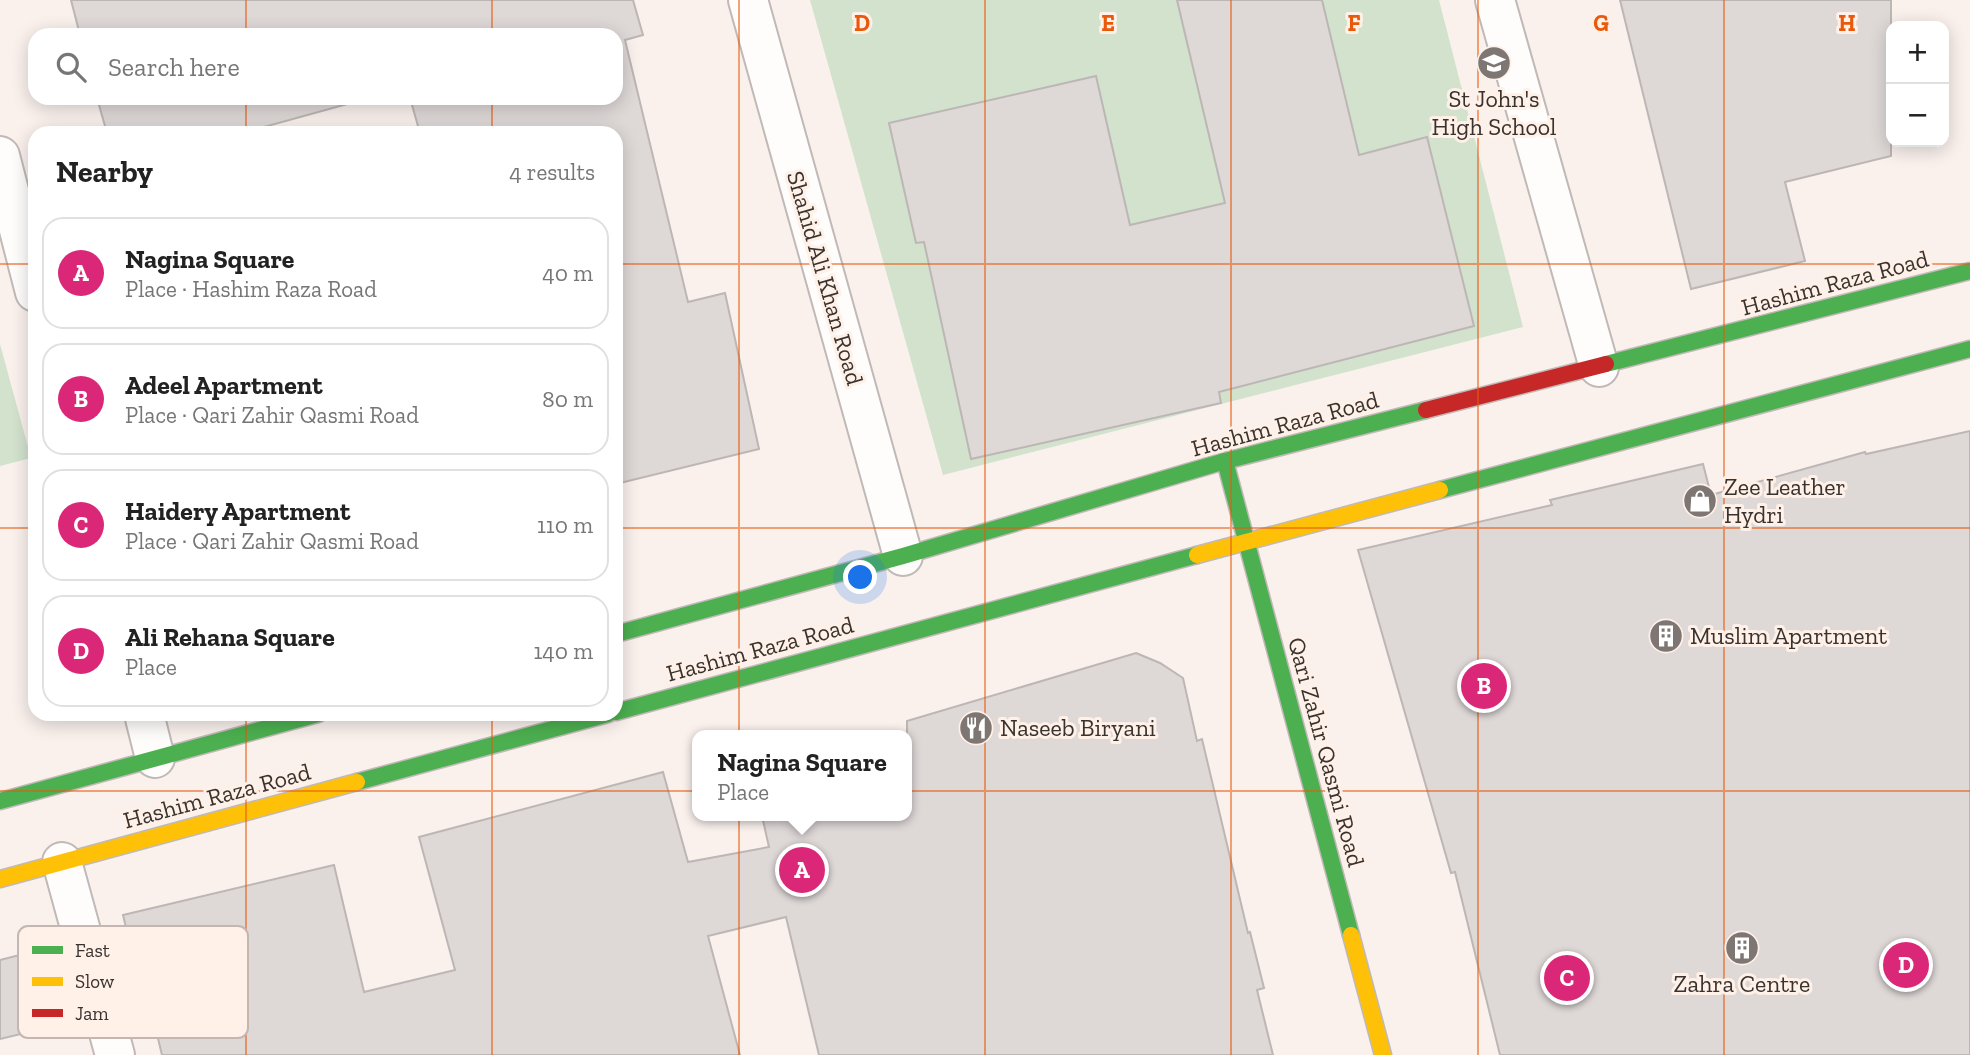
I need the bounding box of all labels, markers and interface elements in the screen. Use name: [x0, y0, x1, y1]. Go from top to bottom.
text: D: [854, 9, 870, 37]
text: E: [1101, 9, 1115, 37]
text: F: [1347, 9, 1361, 37]
text: G: [1593, 9, 1609, 37]
text: H: [1838, 9, 1856, 37]
map controls: [1886, 21, 1949, 147]
button: +: [1886, 21, 1949, 84]
search box: [28, 28, 623, 105]
school or university icon: St John's High School: [1475, 44, 1513, 82]
icon: search: [52, 48, 90, 86]
text: Search here: [108, 51, 240, 83]
place label: St John's High School: [1432, 84, 1556, 141]
button: −: [1886, 84, 1949, 147]
text: Nearby: [56, 154, 153, 190]
text: 4 results: [509, 158, 595, 186]
street label: Shahid Ali Khan Road: [781, 168, 870, 388]
text: Nagina Square: [125, 243, 294, 275]
street label: Hashim Raza Road: [1738, 244, 1932, 321]
text: A: [73, 259, 89, 287]
text: 40 m: [542, 259, 593, 287]
text: Place · Hashim Raza Road: [125, 275, 377, 303]
text: Adeel Apartment: [125, 369, 323, 401]
text: B: [74, 385, 88, 413]
text: 80 m: [542, 385, 593, 413]
street label: Hashim Raza Road: [1188, 385, 1382, 462]
text: Place · Qari Zahir Qasmi Road: [125, 401, 419, 429]
place label: Zee Leather Hydri: [1724, 472, 1846, 529]
shop icon: Zee Leather Hydri: [1681, 482, 1719, 520]
text: Haidery Apartment: [125, 495, 350, 527]
text: C: [74, 511, 88, 539]
text: 110 m: [537, 511, 593, 539]
text: Place · Qari Zahir Qasmi Road: [125, 527, 419, 555]
your location: [843, 560, 877, 594]
street label: Hashim Raza Road: [663, 610, 857, 687]
building icon: Muslim Apartment: [1647, 617, 1685, 655]
text: Ali Rehana Square: [125, 621, 335, 653]
place label: Muslim Apartment: [1690, 621, 1887, 650]
street label: Qari Zahir Qasmi Road: [1282, 634, 1371, 870]
text: D: [73, 637, 89, 665]
text: 140 m: [533, 637, 593, 665]
text: Place: [125, 653, 177, 681]
pin: B: [1461, 660, 1507, 712]
restaurant icon: Naseeb Biryani: [957, 709, 995, 747]
place label: Naseeb Biryani: [1000, 713, 1156, 742]
popup: [692, 730, 912, 821]
text: Nagina Square: [717, 746, 887, 778]
street label: Hashim Raza Road: [120, 757, 314, 834]
text: Place: [717, 778, 769, 806]
pin: A: [779, 844, 825, 896]
legend: [18, 926, 248, 1038]
building icon: Zahra Centre: [1723, 929, 1761, 967]
text: Fast: [75, 939, 110, 962]
pin: D: [1883, 939, 1929, 991]
pin: C: [1544, 952, 1590, 1004]
place label: Zahra Centre: [1674, 969, 1810, 998]
text: Slow: [75, 970, 115, 993]
text: Jam: [75, 1002, 109, 1025]

